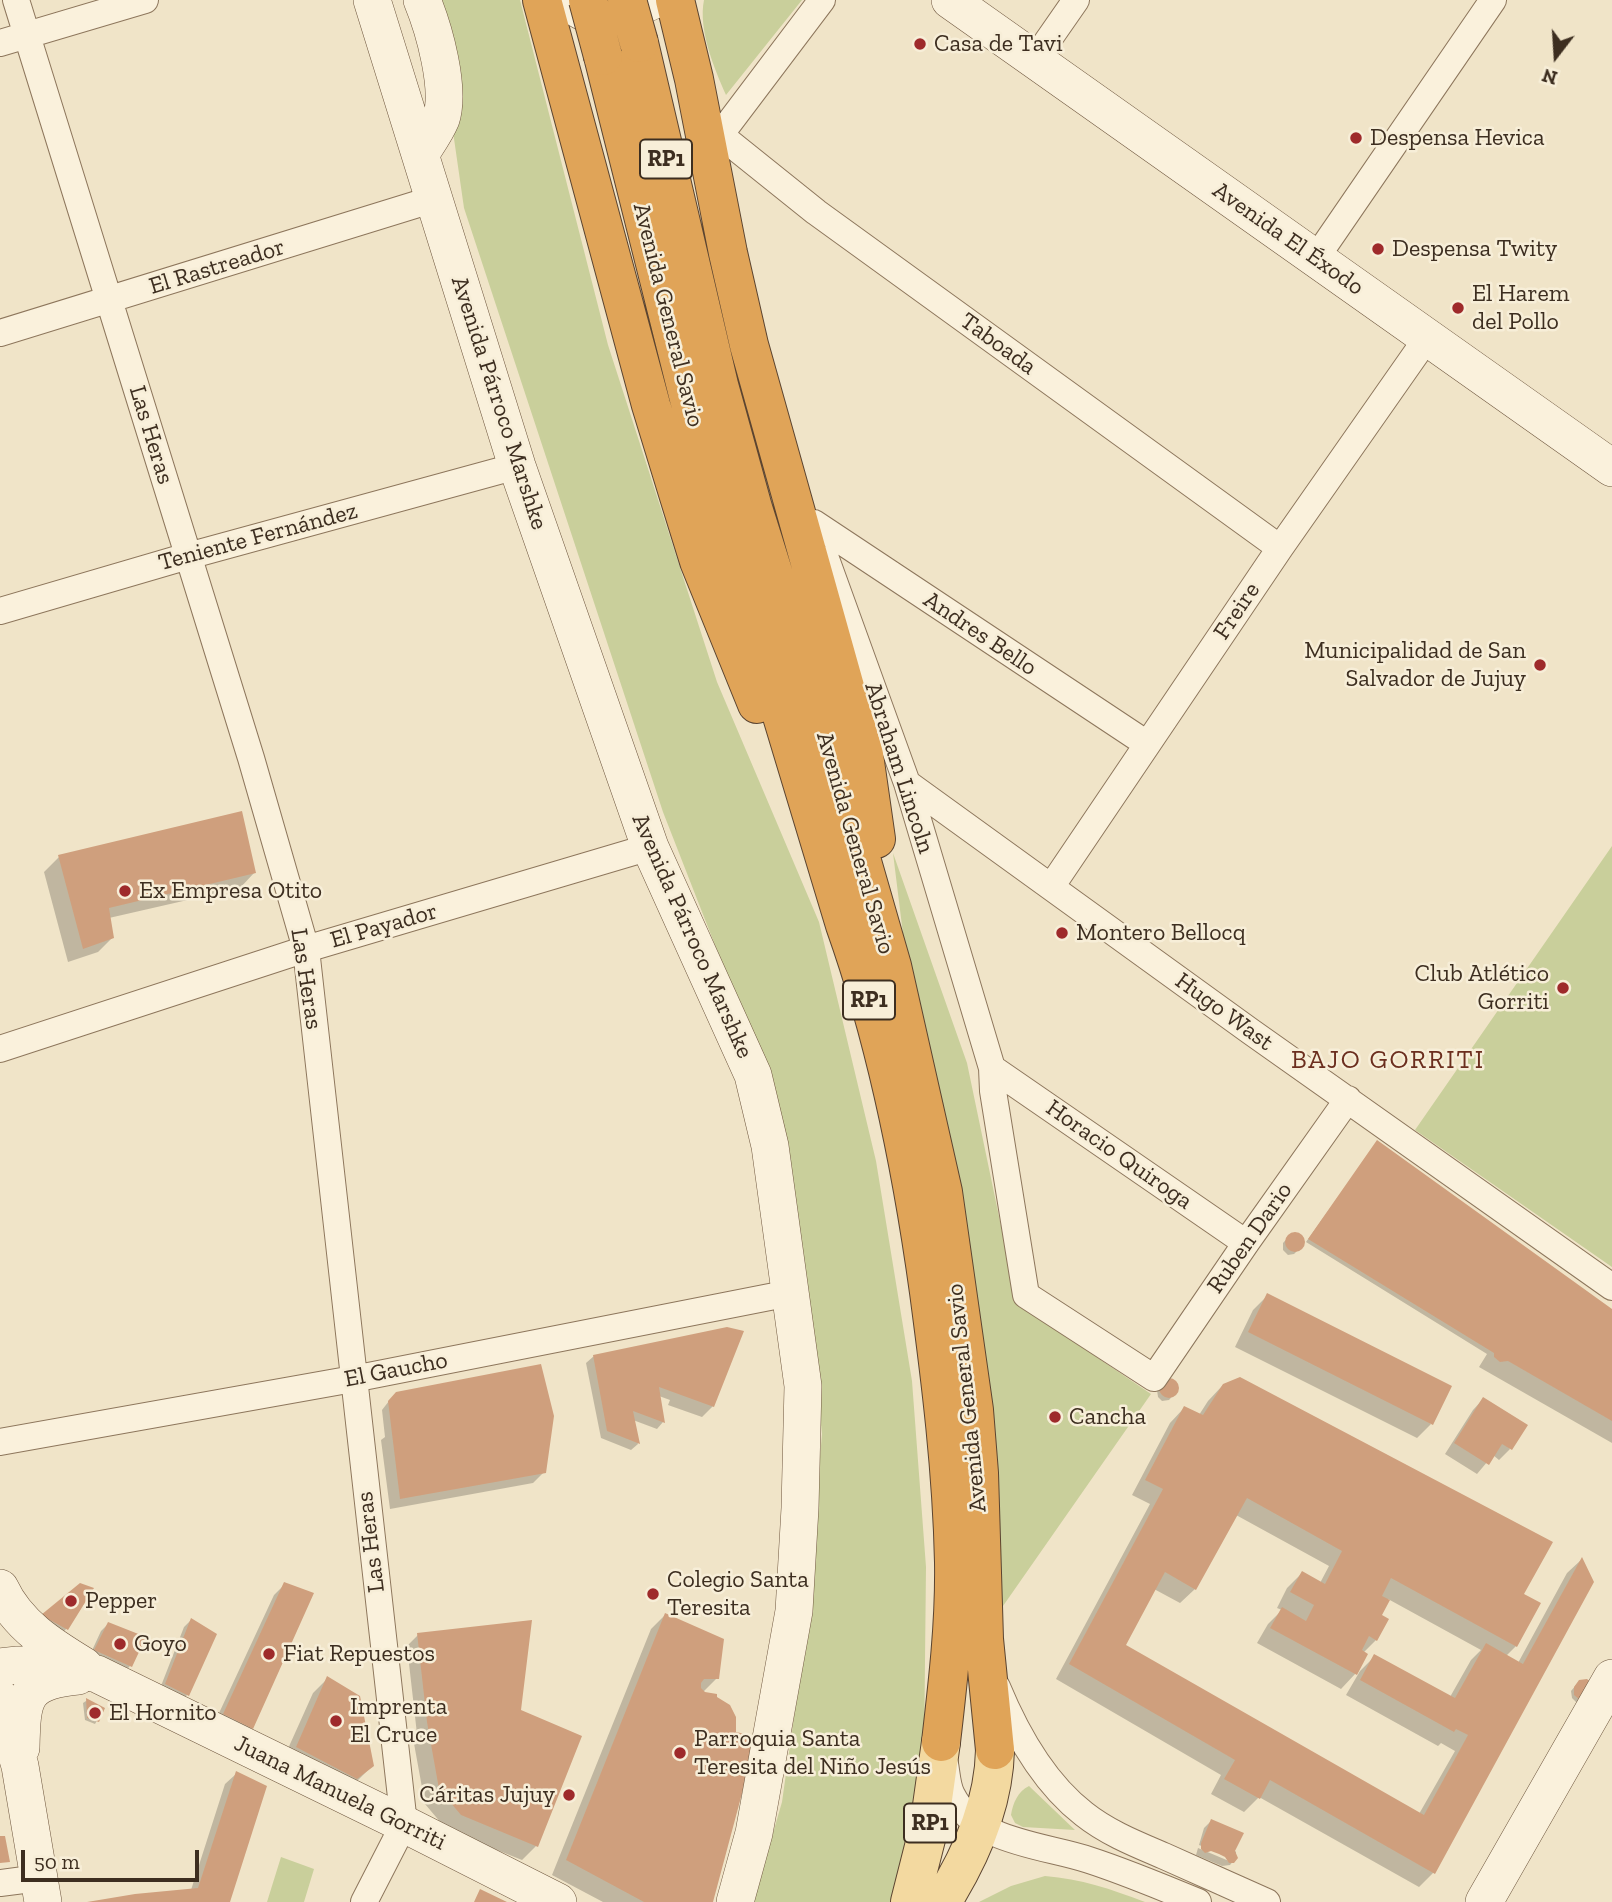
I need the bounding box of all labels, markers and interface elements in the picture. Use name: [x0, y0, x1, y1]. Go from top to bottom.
north arrow: [1521, 21, 1591, 91]
place label: Casa de Tavi: [934, 30, 1063, 58]
marker: Casa de Tavi: [912, 36, 928, 52]
text: N: [1539, 63, 1560, 90]
place label: Despensa Hevica: [1370, 124, 1545, 152]
marker: Despensa Hevica: [1348, 130, 1364, 146]
road number: RP1: [640, 140, 692, 178]
street label: Avenida El Éxodo: [1207, 176, 1369, 302]
street label: Avenida General Savio: [626, 200, 710, 430]
street label: El Rastreador: [146, 233, 288, 301]
place label: Despensa Twity: [1392, 235, 1557, 263]
marker: Despensa Twity: [1370, 241, 1386, 257]
street label: Avenida Párroco Marshke: [444, 273, 554, 533]
place label: El Harem del Pollo: [1472, 280, 1569, 336]
marker: El Harem del Pollo: [1450, 300, 1466, 316]
street label: Taboada: [954, 307, 1042, 381]
street label: Las Heras: [122, 382, 180, 488]
street label: Teniente Fernández: [155, 497, 361, 577]
street label: Freire: [1207, 577, 1267, 645]
street label: Andres Bello: [918, 586, 1042, 682]
place label: Municipalidad de San Salvador de Jujuy: [1304, 637, 1526, 693]
marker: Municipalidad de San Salvador de Jujuy: [1532, 657, 1548, 673]
street label: Abraham Lincoln: [858, 679, 940, 857]
street label: Avenida General Savio: [809, 729, 901, 957]
street label: Avenida Párroco Marshke: [625, 809, 759, 1063]
place label: Ex Empresa Otito: [139, 877, 322, 905]
marker: Ex Empresa Otito: [117, 883, 133, 899]
street label: El Payador: [327, 897, 441, 955]
place label: Montero Bellocq: [1076, 919, 1245, 947]
marker: Montero Bellocq: [1054, 925, 1070, 941]
street label: Las Heras: [284, 927, 328, 1031]
place label: Club Atlético Gorriti: [1415, 960, 1549, 1016]
street label: Hugo Wast: [1169, 967, 1279, 1057]
marker: Club Atlético Gorriti: [1555, 980, 1571, 996]
road number: RP1: [843, 981, 895, 1020]
district label: BAJO GORRITI: [1292, 1045, 1484, 1077]
street label: Horacio Quiroga: [1040, 1094, 1198, 1216]
street label: Ruben Dario: [1201, 1177, 1299, 1299]
street label: Avenida General Savio: [941, 1282, 993, 1514]
street label: El Gaucho: [342, 1346, 450, 1394]
place label: Cancha: [1069, 1403, 1146, 1431]
marker: Cancha: [1047, 1409, 1063, 1425]
street label: Las Heras: [351, 1490, 391, 1594]
place label: Colegio Santa Teresita: [667, 1566, 809, 1622]
marker: Colegio Santa Teresita: [645, 1586, 661, 1602]
place label: Pepper: [85, 1587, 157, 1615]
marker: Pepper: [63, 1593, 79, 1609]
place label: Goyo: [134, 1630, 187, 1658]
marker: Goyo: [112, 1636, 128, 1652]
place label: Fiat Repuestos: [283, 1640, 435, 1668]
marker: Fiat Repuestos: [261, 1646, 277, 1662]
place label: Imprenta El Cruce: [350, 1693, 447, 1749]
place label: El Hornito: [109, 1699, 217, 1727]
marker: El Hornito: [87, 1705, 103, 1721]
marker: Imprenta El Cruce: [328, 1713, 344, 1729]
place label: Parroquia Santa Teresita del Niño Jesús: [694, 1725, 931, 1781]
street label: Juana Manuela Gorriti: [229, 1729, 451, 1857]
marker: Parroquia Santa Teresita del Niño Jesús: [672, 1745, 688, 1761]
place label: Cáritas Jujuy: [419, 1781, 555, 1809]
marker: Cáritas Jujuy: [561, 1787, 577, 1803]
road number: RP1: [904, 1804, 956, 1842]
scale bar: [24, 1836, 203, 1880]
text: 50 m: [34, 1849, 80, 1874]

